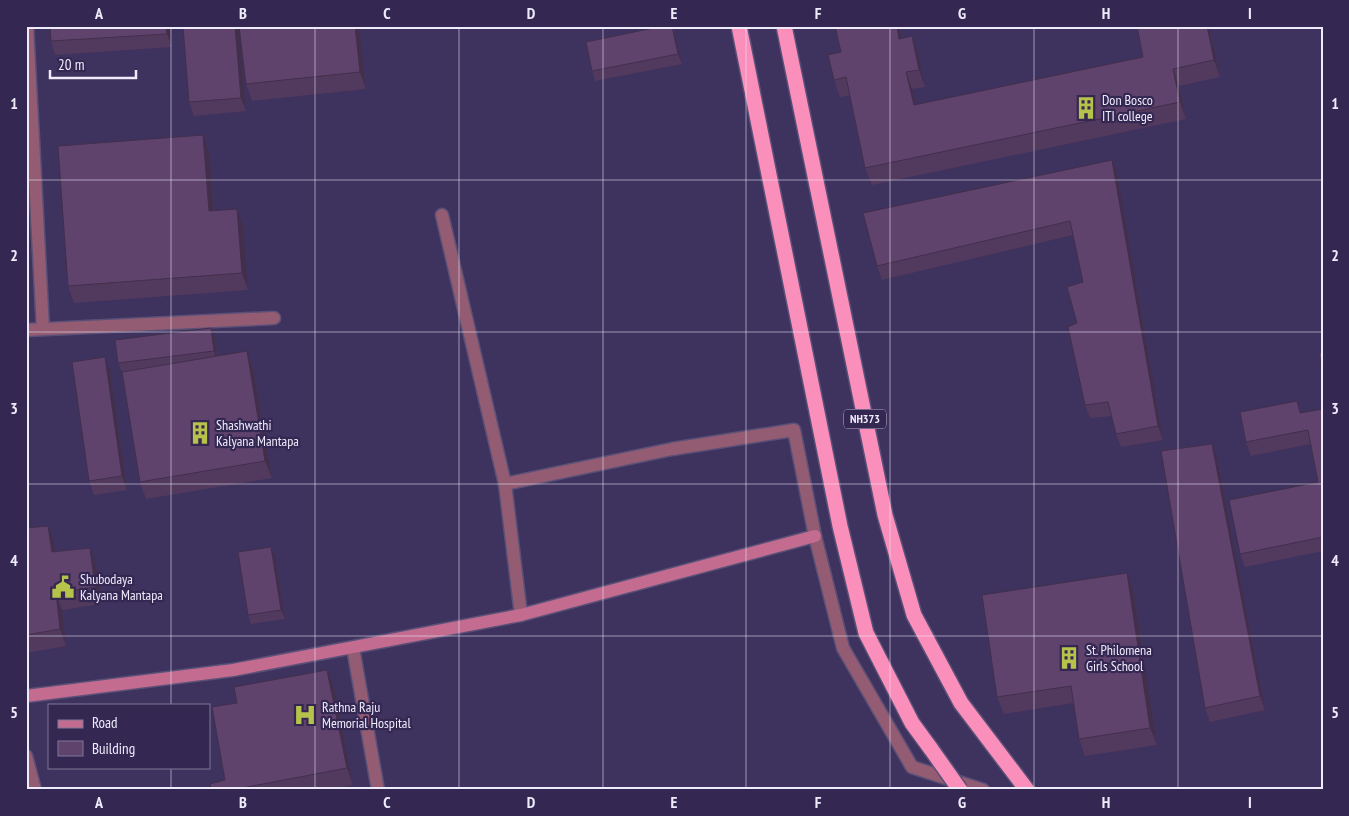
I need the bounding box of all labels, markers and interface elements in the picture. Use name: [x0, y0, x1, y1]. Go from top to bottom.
text: A: [94, 3, 104, 23]
text: B: [239, 3, 247, 23]
text: C: [383, 3, 391, 23]
text: D: [527, 3, 536, 23]
text: E: [671, 3, 678, 23]
text: F: [815, 3, 822, 23]
text: G: [958, 3, 966, 23]
text: H: [1102, 3, 1110, 23]
text: I: [1248, 3, 1252, 23]
scale bar: [50, 48, 136, 80]
text: 20 m: [58, 55, 84, 74]
place label: Don Bosco ITI college: [1102, 91, 1153, 125]
text: 1: [10, 93, 18, 113]
text: 1: [1331, 93, 1339, 113]
building icon: Don Bosco ITI college: [1073, 95, 1099, 121]
text: 2: [10, 245, 18, 265]
text: 2: [1331, 245, 1339, 265]
text: 3: [10, 398, 18, 418]
text: 3: [1331, 398, 1339, 418]
road number: NH373: [844, 409, 886, 428]
place label: Shashwathi Kalyana Mantapa: [216, 416, 299, 450]
building icon: Shashwathi Kalyana Mantapa: [187, 420, 213, 446]
text: 4: [10, 550, 18, 570]
text: 4: [1331, 550, 1339, 570]
place label: Shubodaya Kalyana Mantapa: [80, 570, 163, 604]
public building icon: Shubodaya Kalyana Mantapa: [50, 574, 76, 600]
place label: St. Philomena Girls School: [1086, 641, 1152, 675]
building icon: St. Philomena Girls School: [1056, 645, 1082, 671]
place label: Rathna Raju Memorial Hospital: [322, 698, 411, 732]
text: 5: [10, 702, 18, 722]
hospital icon: Rathna Raju Memorial Hospital: [292, 702, 318, 728]
text: 5: [1331, 702, 1339, 722]
legend: [48, 704, 210, 768]
text: Road: [92, 713, 118, 732]
text: Building: [92, 739, 135, 758]
text: A: [94, 792, 104, 812]
text: B: [239, 792, 247, 812]
text: C: [383, 792, 391, 812]
text: D: [527, 792, 536, 812]
text: E: [671, 792, 678, 812]
text: F: [815, 792, 822, 812]
text: G: [958, 792, 966, 812]
text: H: [1102, 792, 1110, 812]
text: I: [1248, 792, 1252, 812]

